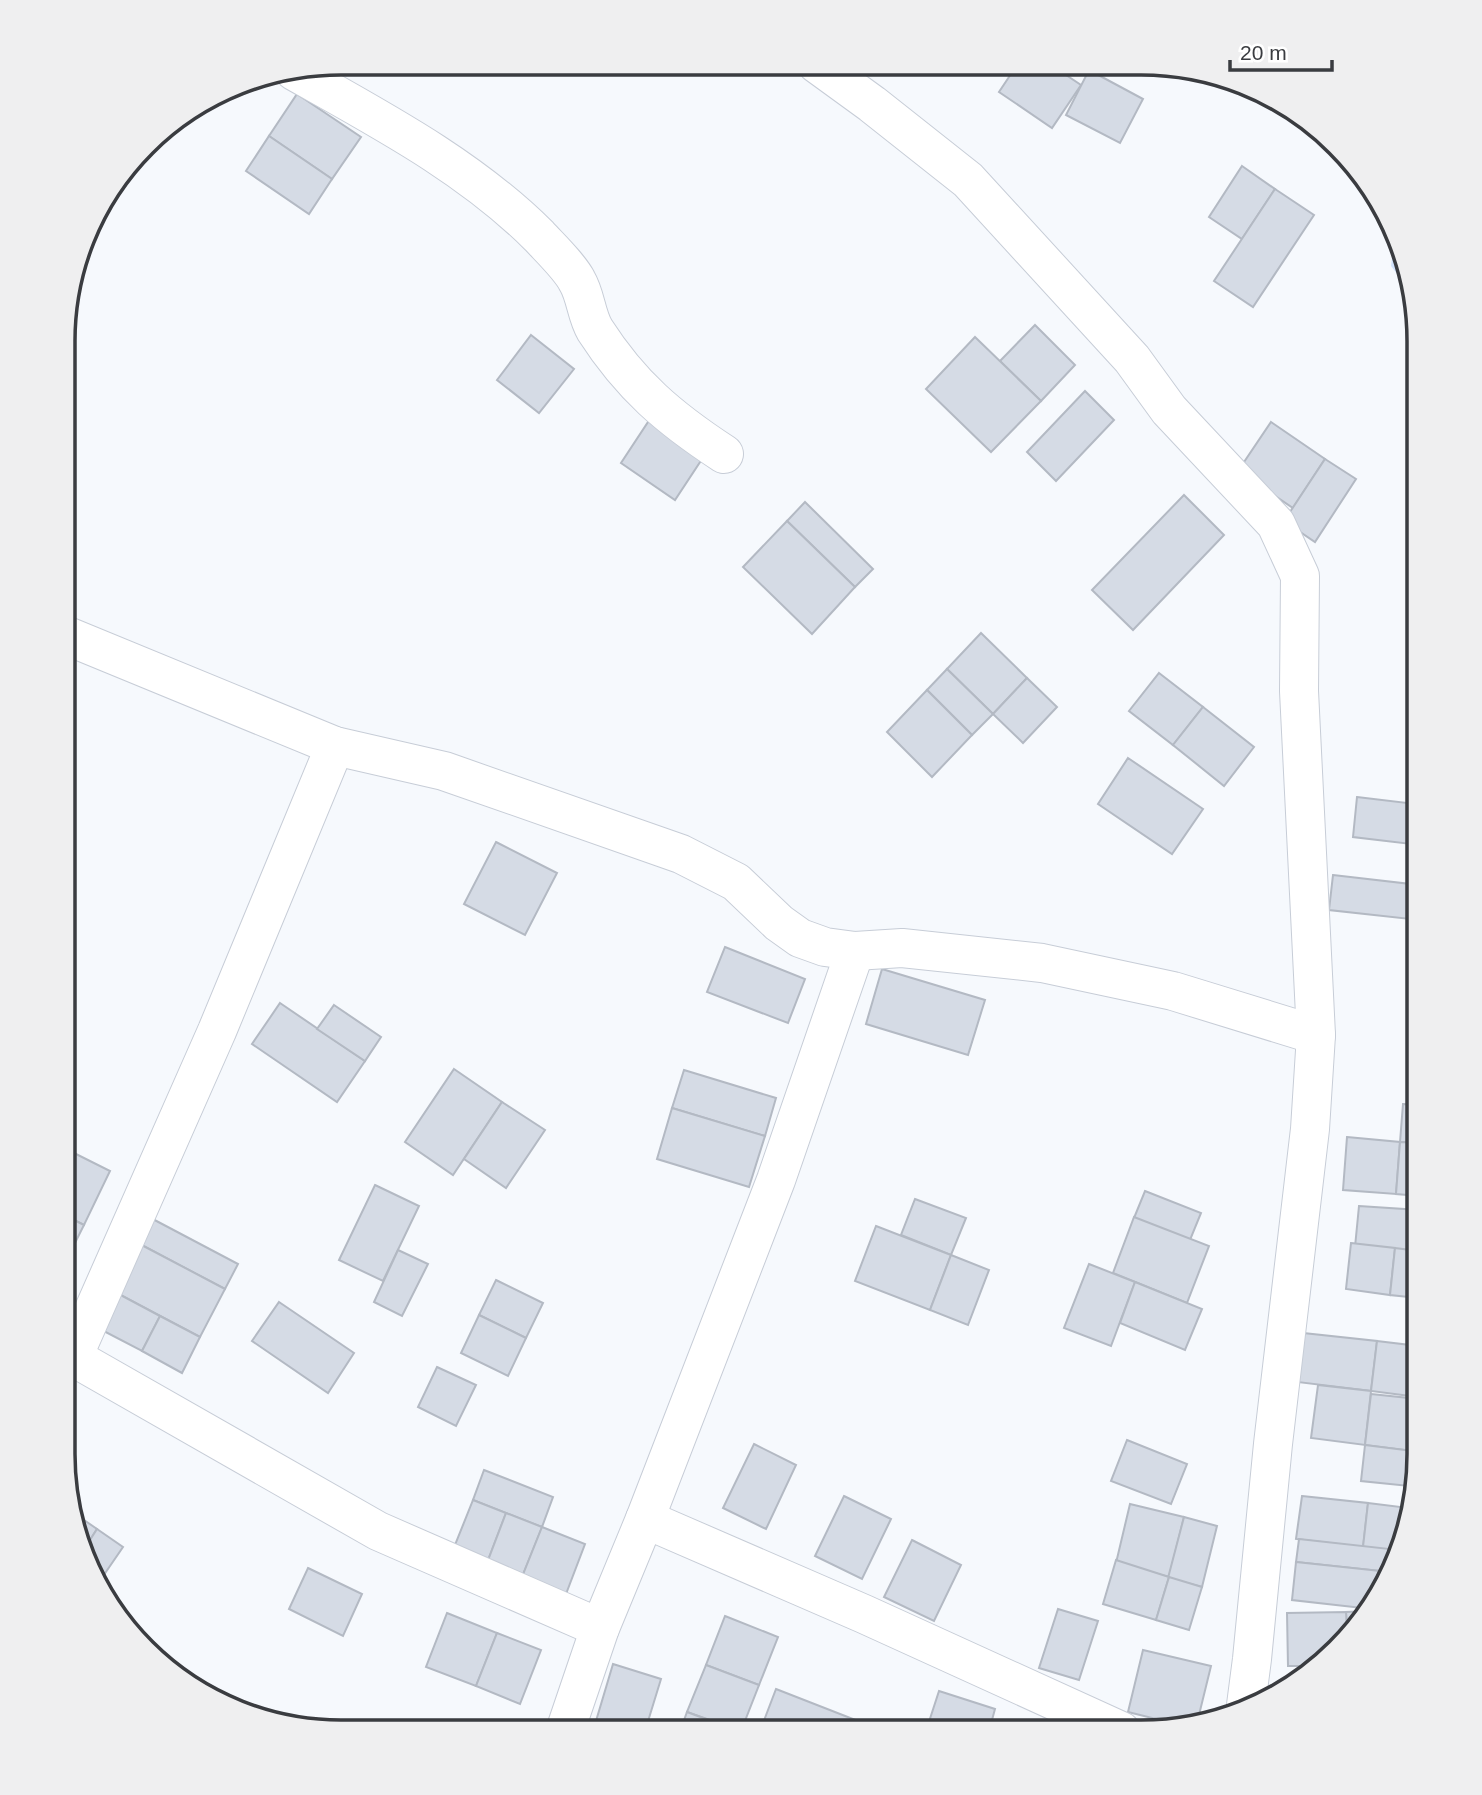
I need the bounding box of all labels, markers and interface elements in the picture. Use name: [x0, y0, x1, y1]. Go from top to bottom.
scale bar: [1230, 28, 1332, 72]
text: 20 m: [1240, 41, 1287, 64]

